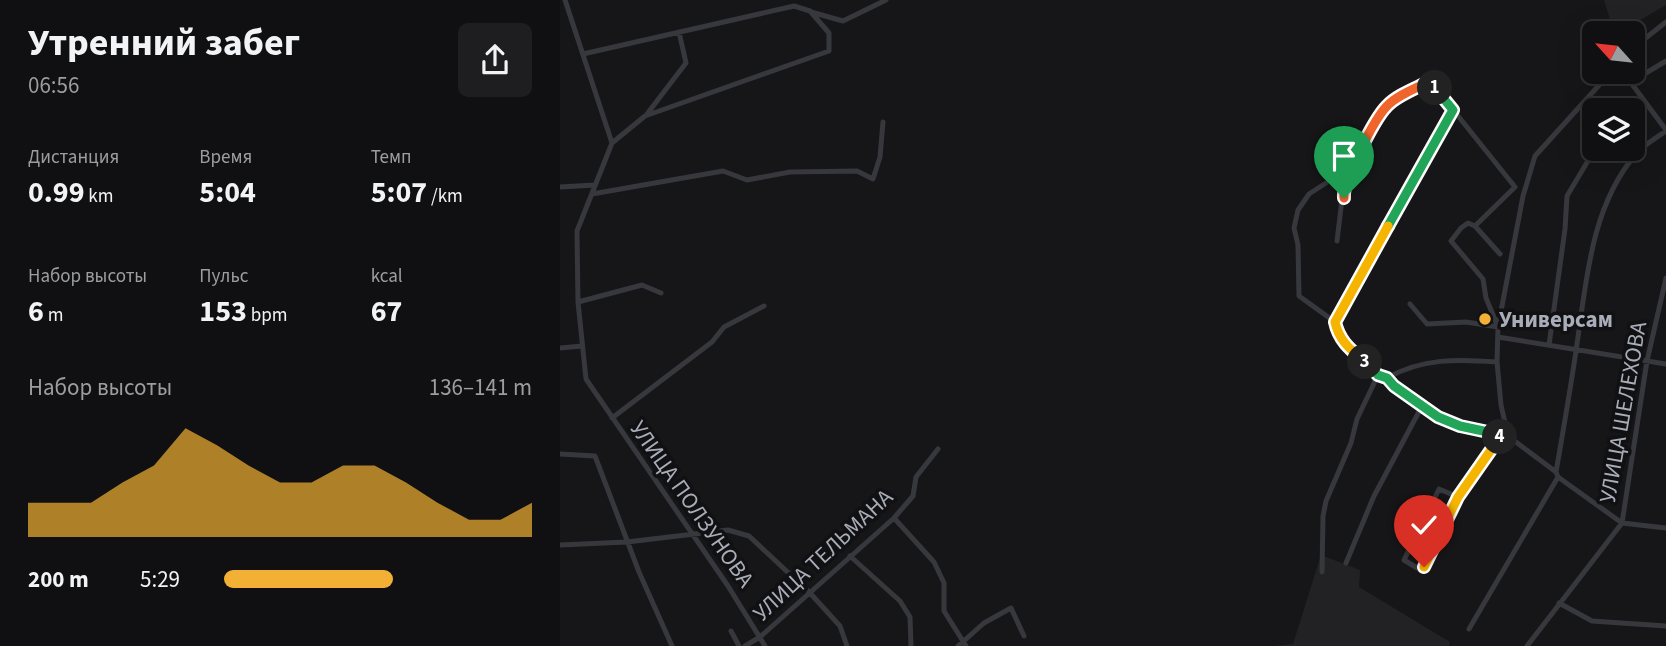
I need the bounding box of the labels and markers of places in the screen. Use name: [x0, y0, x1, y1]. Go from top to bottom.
pin: 1: [1418, 70, 1452, 106]
pin: [1314, 126, 1374, 198]
place label: Универсам: [1499, 303, 1613, 336]
marker: Универсам: [1477, 311, 1493, 327]
pin: 3: [1348, 344, 1382, 380]
pin: 4: [1482, 420, 1518, 454]
pin: [1394, 495, 1454, 567]

